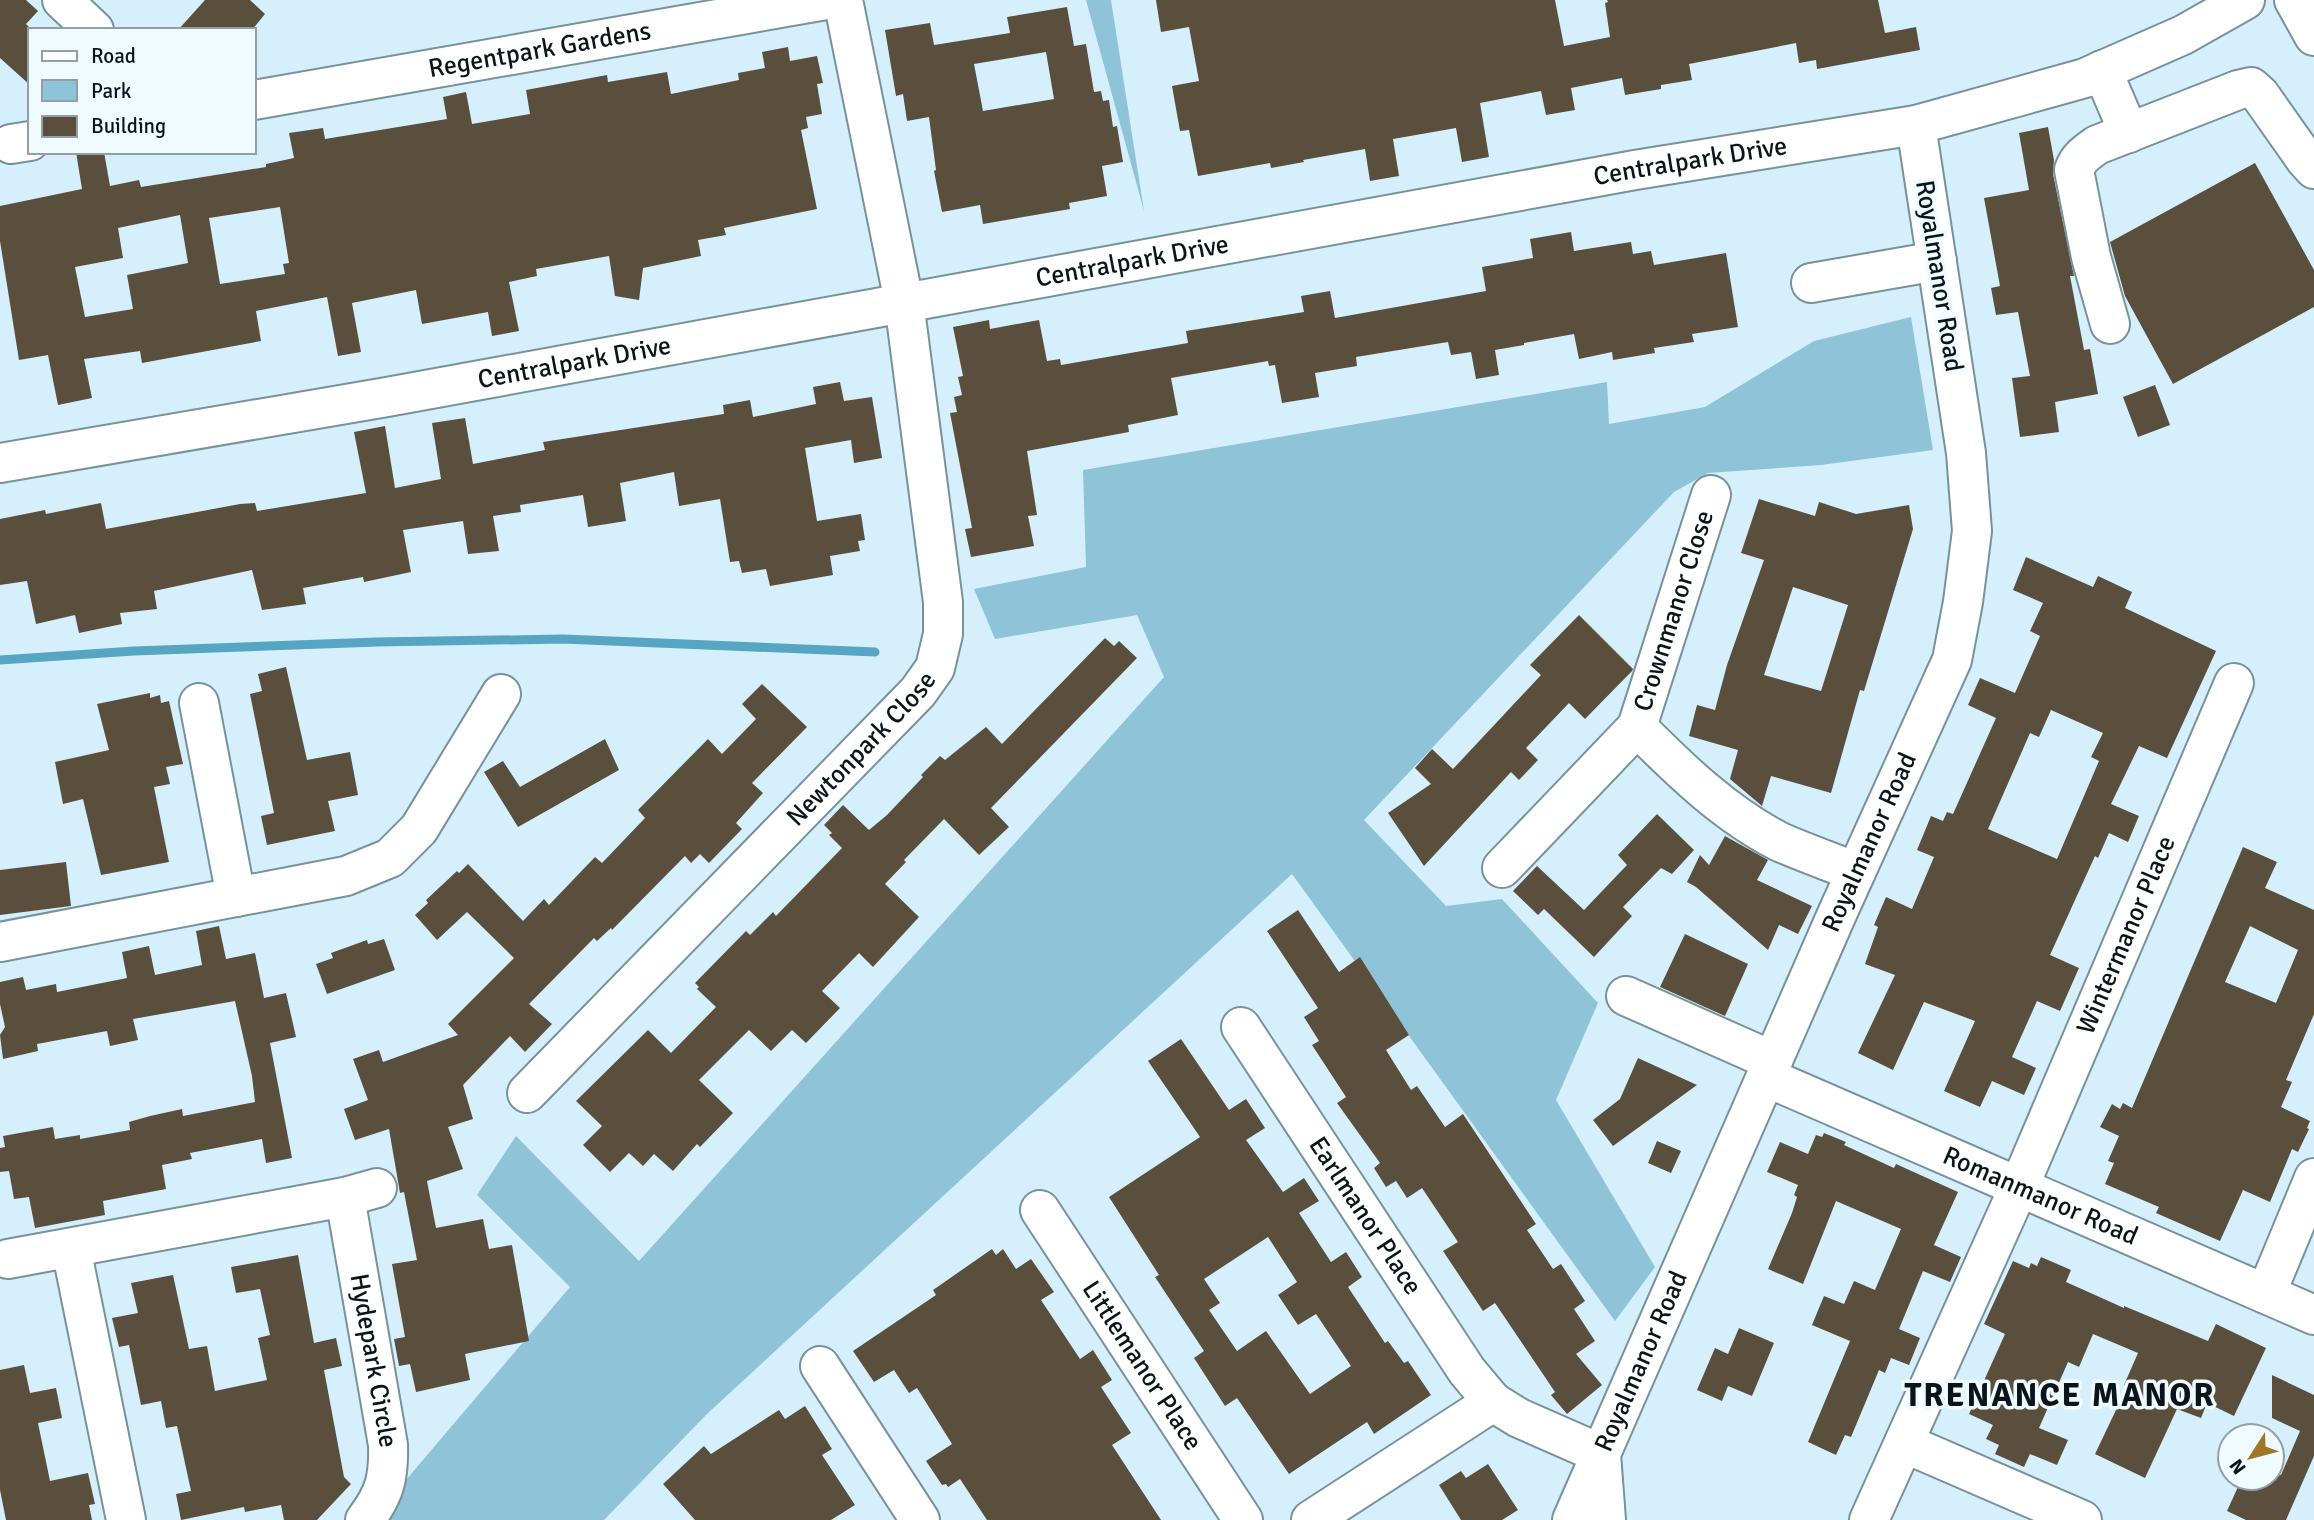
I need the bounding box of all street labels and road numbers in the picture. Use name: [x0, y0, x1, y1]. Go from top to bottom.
street label: Regentpark Gardens: [426, 15, 653, 85]
street label: Centralpark Drive: [1591, 130, 1789, 193]
street label: Royalmanor Road: [1908, 178, 1970, 374]
street label: Centralpark Drive: [1033, 228, 1231, 295]
street label: Centralpark Drive: [475, 330, 673, 396]
street label: Crownmanor Close: [1627, 507, 1721, 715]
street label: Newtonpark Close: [780, 665, 943, 833]
street label: Royalmanor Road: [1815, 748, 1924, 937]
street label: Wintermanor Place: [2070, 831, 2183, 1039]
street label: Earlmanor Place: [1302, 1131, 1429, 1301]
street label: Romanmanor Road: [1938, 1140, 2143, 1253]
street label: Royalmanor Road: [1588, 1266, 1695, 1457]
street label: Hydepark Circle: [343, 1271, 404, 1450]
street label: Littlemanor Place: [1075, 1275, 1209, 1456]

